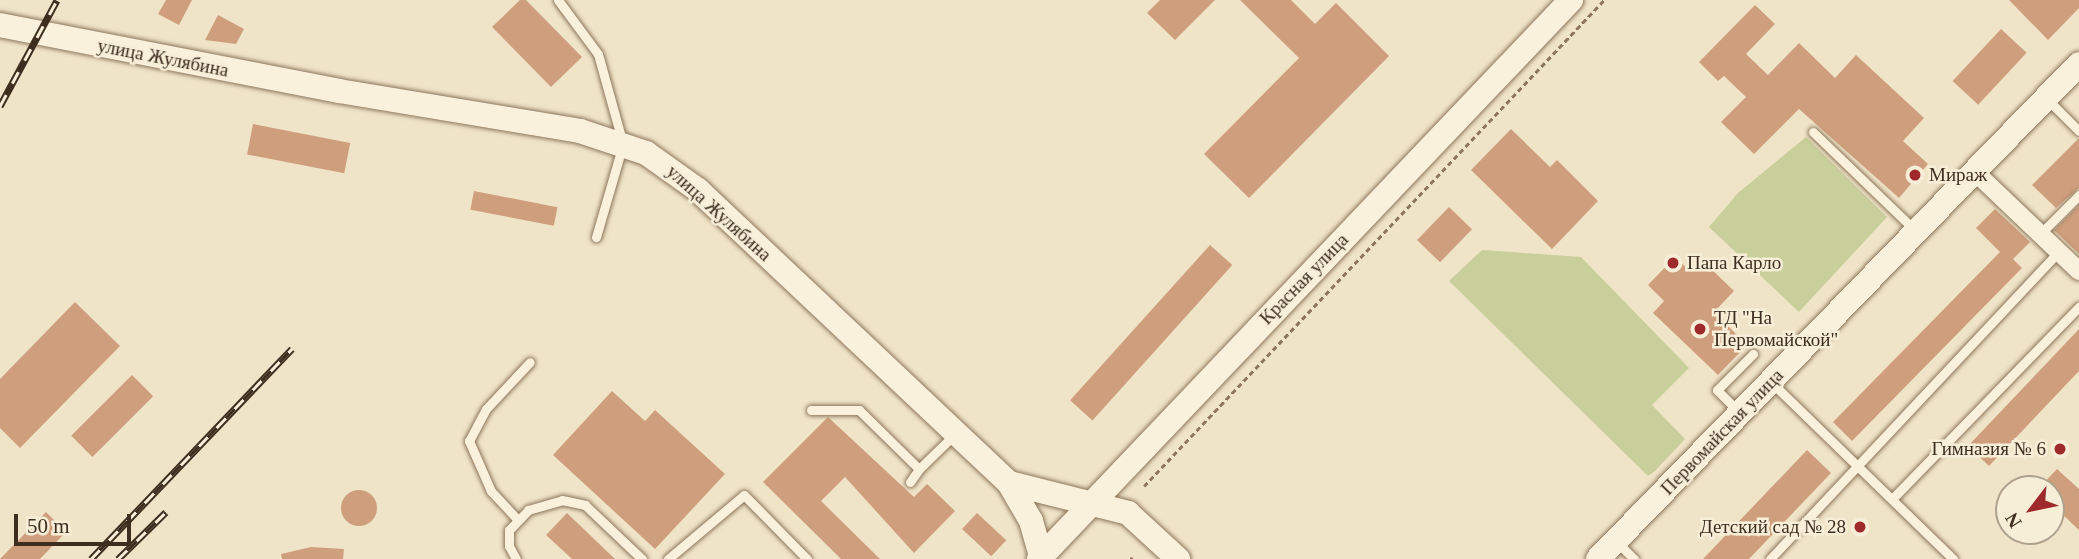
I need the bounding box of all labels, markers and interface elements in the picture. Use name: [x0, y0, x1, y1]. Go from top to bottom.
street label: улица Жулябина: [96, 34, 230, 82]
street label: улица Жулябина: [662, 160, 776, 266]
place label: Мираж: [1929, 164, 1987, 186]
marker: Мираж: [1907, 167, 1923, 183]
street label: Красная улица: [1255, 229, 1353, 329]
place label: Папа Карло: [1687, 252, 1781, 274]
marker: Папа Карло: [1665, 255, 1681, 271]
place label: ТД "На Первомайской": [1714, 307, 1838, 351]
marker: ТД "На Первомайской": [1692, 321, 1708, 337]
street label: Первомайская улица: [1656, 364, 1788, 500]
place label: Гимназия № 6: [1931, 438, 2046, 460]
marker: Гимназия № 6: [2052, 441, 2068, 457]
north arrow: [1995, 475, 2065, 545]
scale bar: [18, 500, 135, 544]
text: N: [2001, 509, 2026, 532]
text: 50 m: [27, 514, 70, 538]
place label: Детский сад № 28: [1700, 516, 1846, 538]
marker: Детский сад № 28: [1852, 519, 1868, 535]

